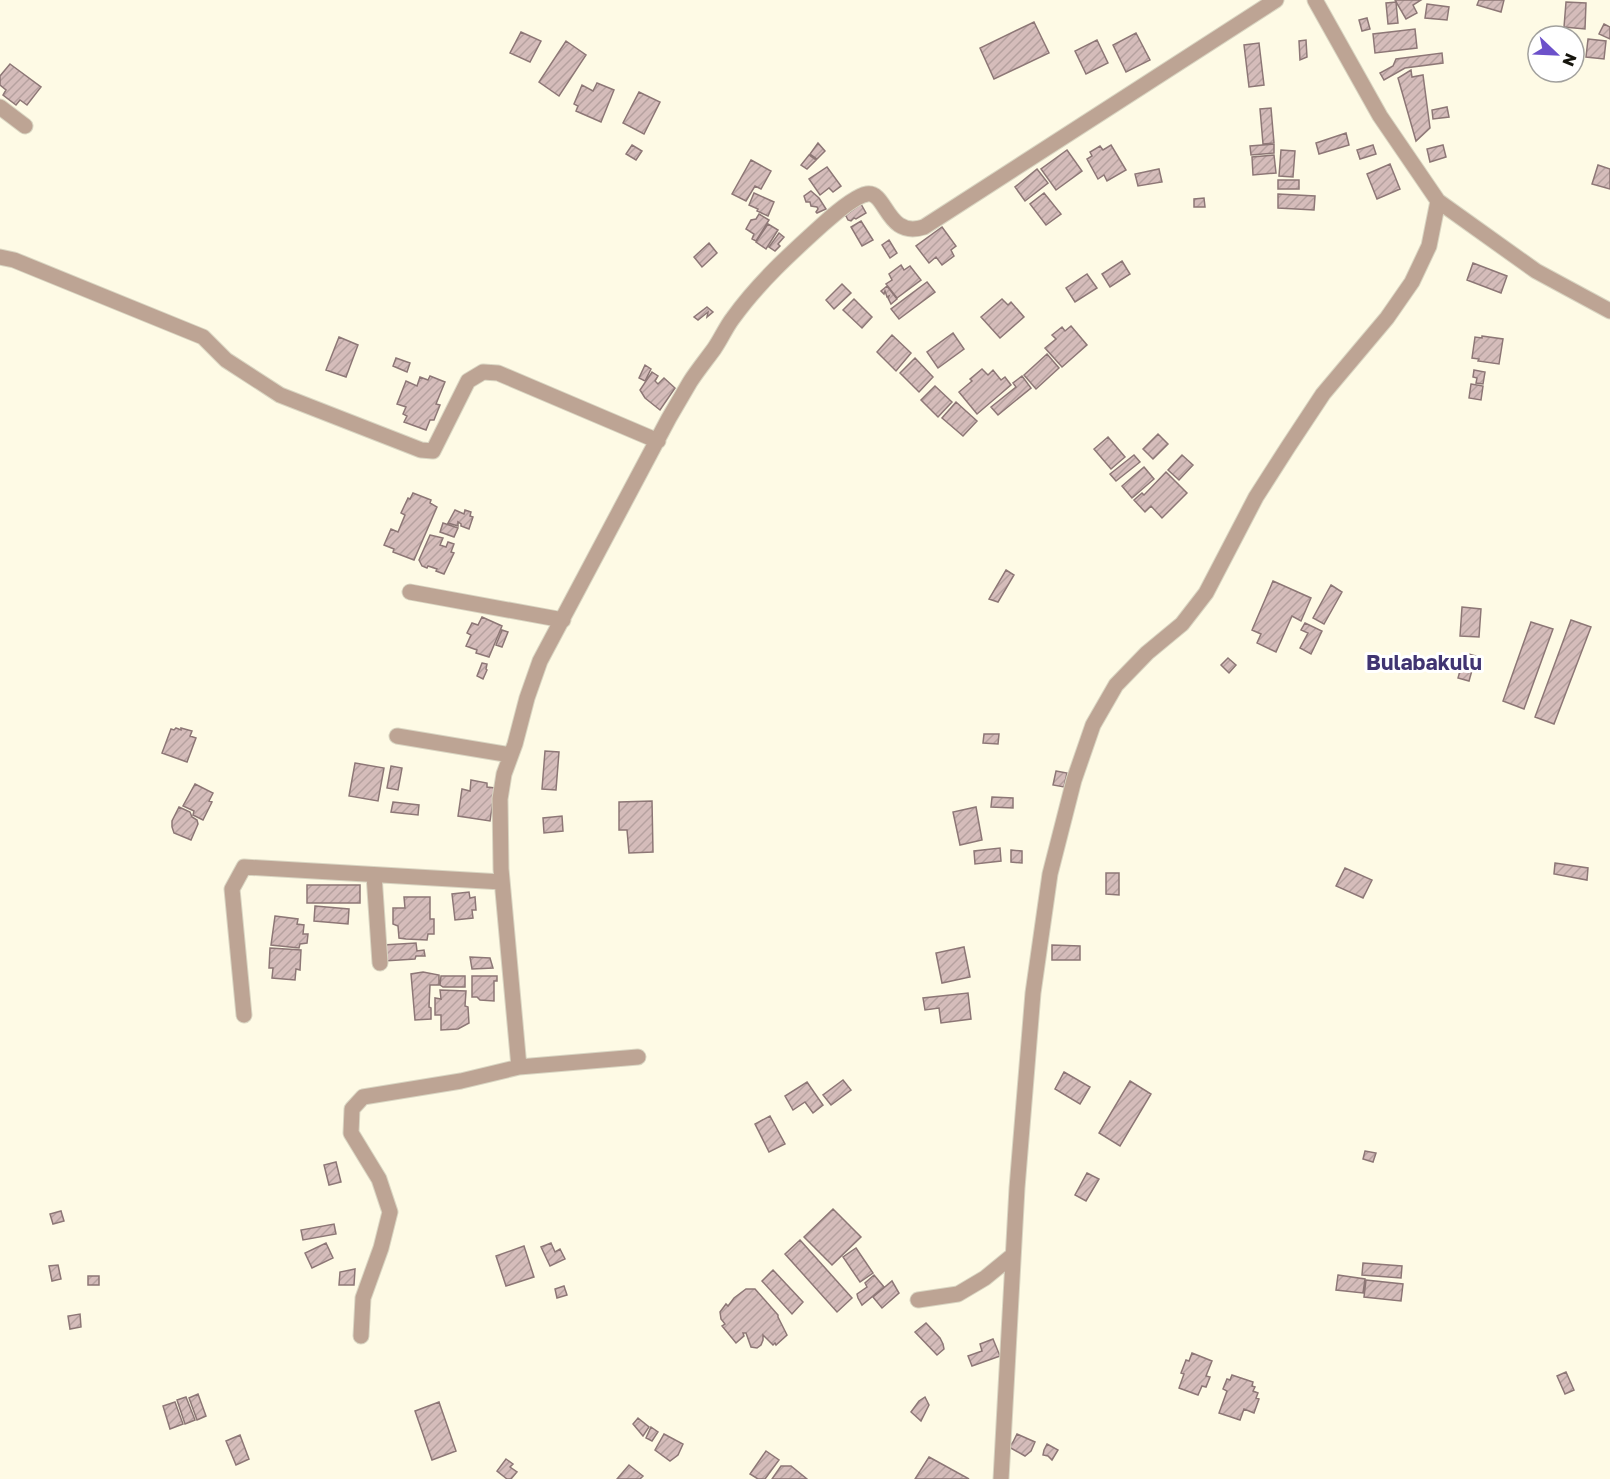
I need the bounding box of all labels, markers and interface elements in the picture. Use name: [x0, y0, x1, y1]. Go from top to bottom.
north arrow: [1526, 24, 1586, 84]
text: N: [1558, 50, 1581, 69]
district label: Bulabakulu: [1366, 649, 1482, 675]

